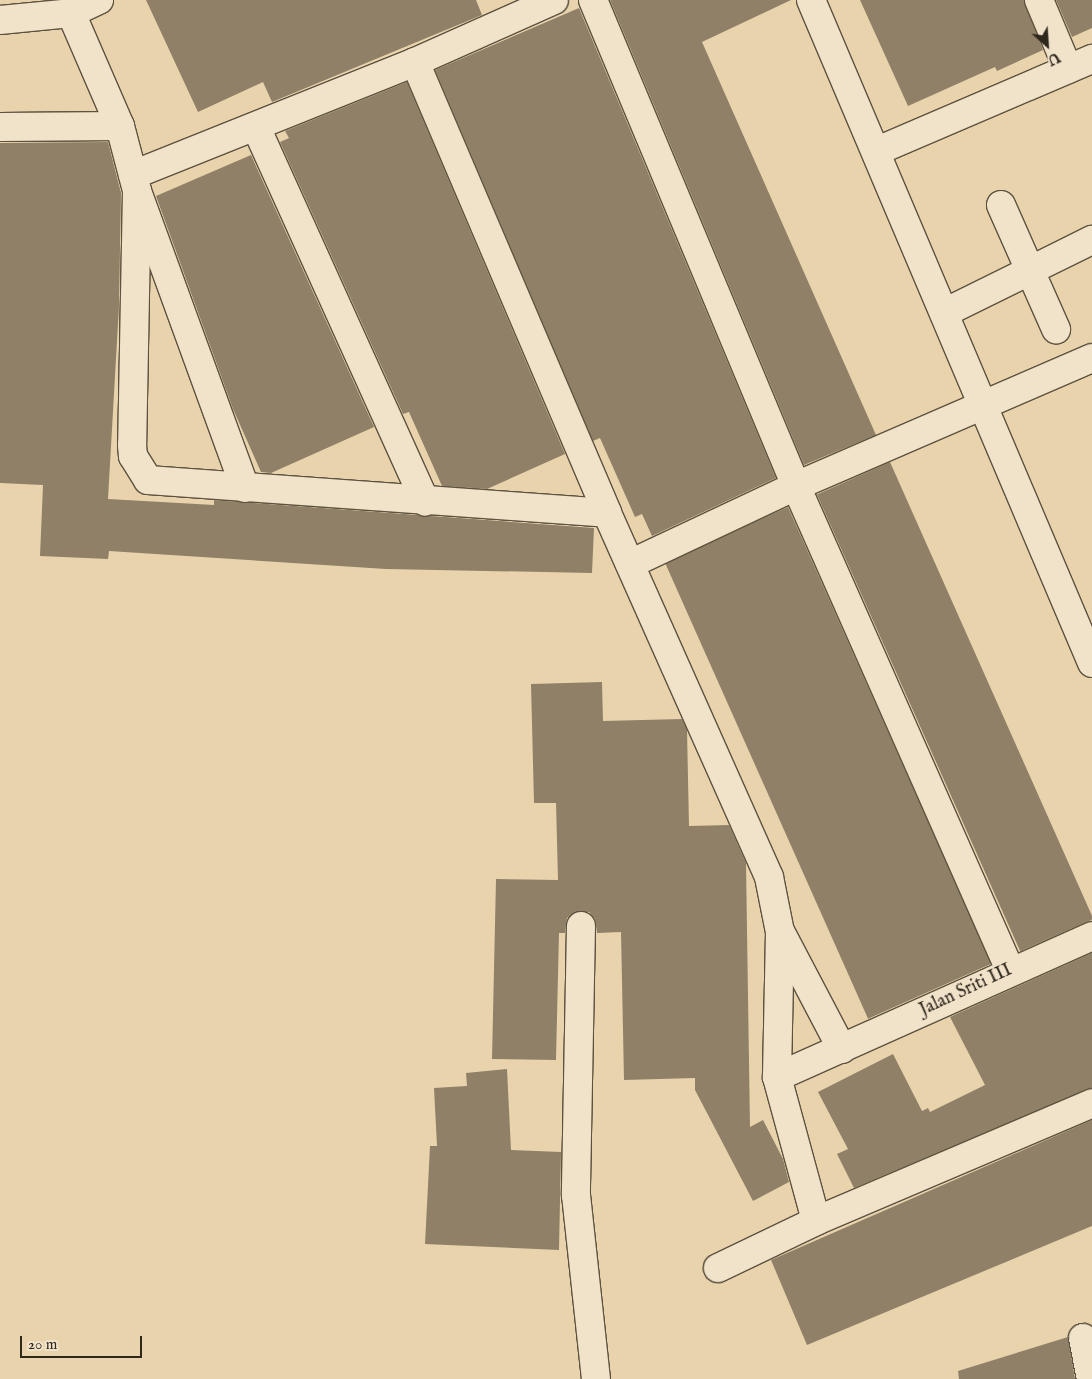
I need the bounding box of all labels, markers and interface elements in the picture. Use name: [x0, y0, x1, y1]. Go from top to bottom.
north arrow: [1022, 20, 1072, 70]
text: U: [1044, 48, 1063, 69]
street label: Jalan Sriti III: [916, 960, 1016, 1022]
scale bar: [22, 1326, 145, 1358]
text: 20 m: [28, 1335, 57, 1354]

